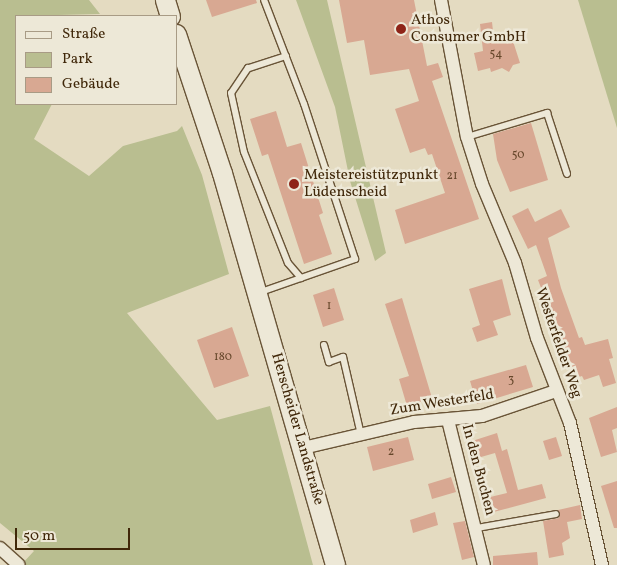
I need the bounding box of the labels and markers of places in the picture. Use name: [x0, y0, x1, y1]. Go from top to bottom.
place label: Athos Consumer GmbH: [411, 11, 526, 46]
marker: Athos Consumer GmbH: [395, 23, 407, 35]
place label: Meistereistützpunkt Lüdenscheid: [304, 166, 438, 201]
marker: Meistereistützpunkt Lüdenscheid: [288, 178, 300, 190]

